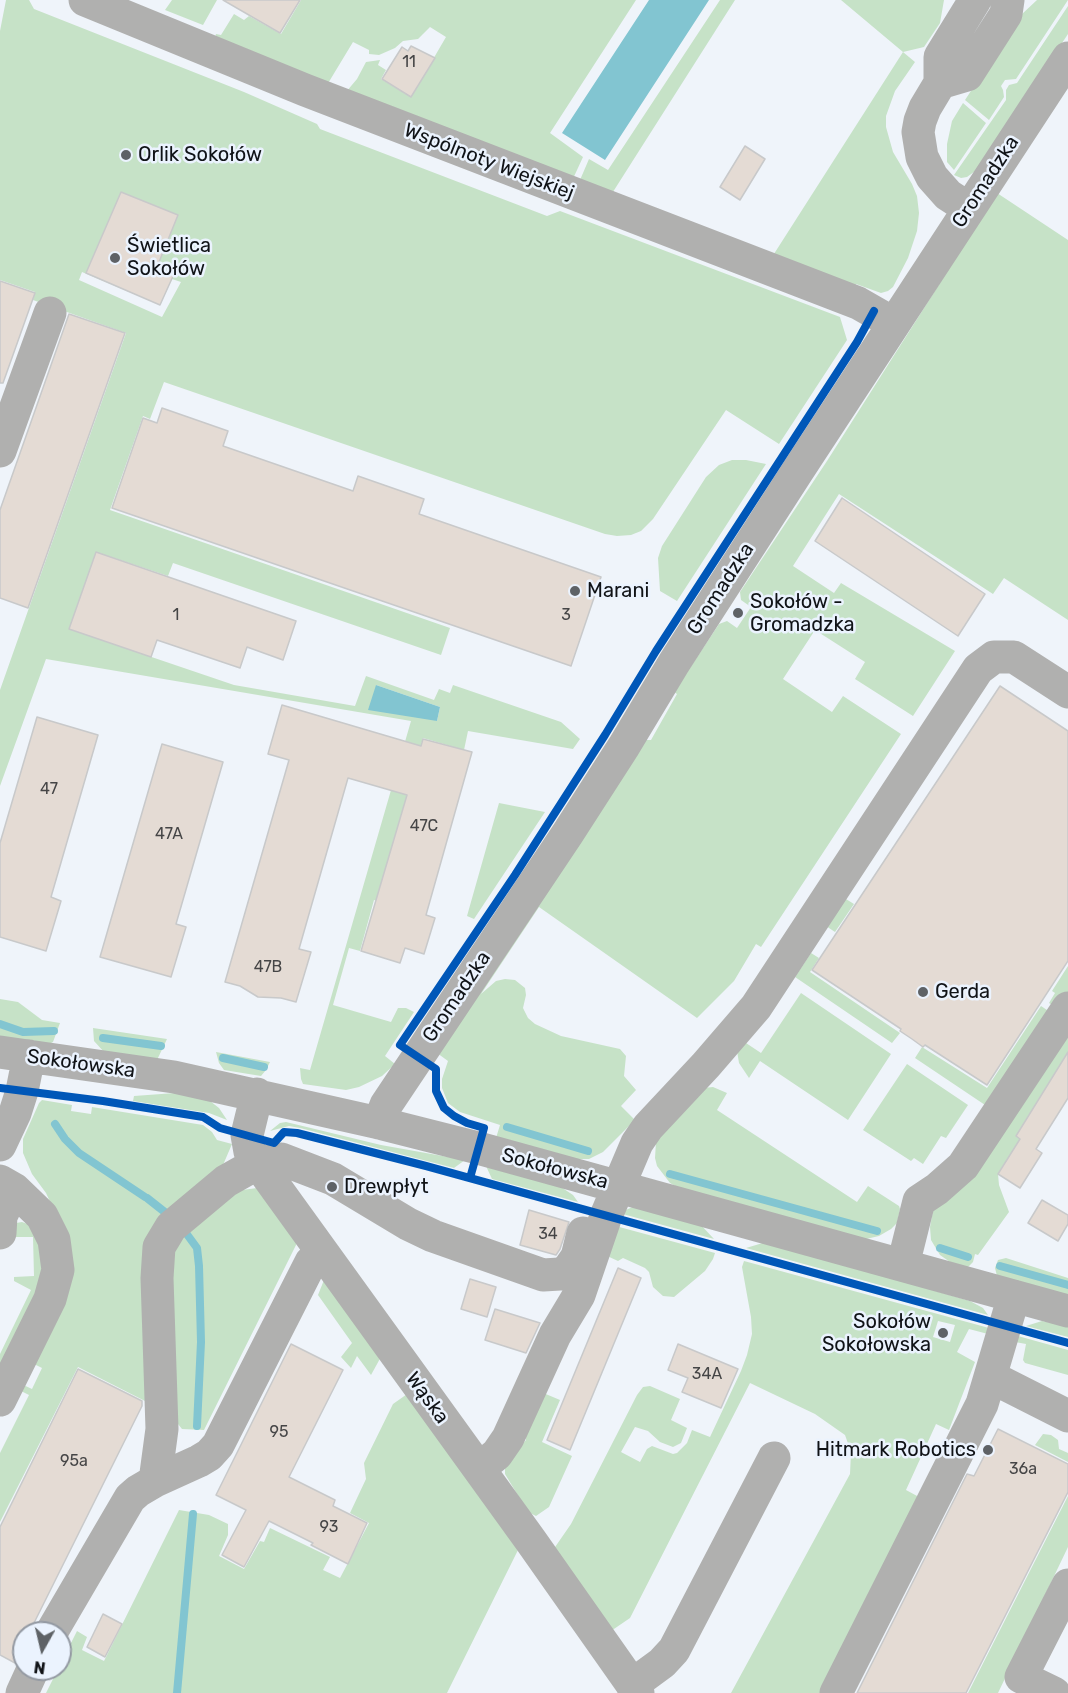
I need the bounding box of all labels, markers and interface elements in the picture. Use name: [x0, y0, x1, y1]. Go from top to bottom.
house number: 11: [402, 52, 416, 72]
street label: Wspólnoty Wiejskiej: [401, 119, 577, 205]
street label: Gromadzka: [947, 132, 1025, 232]
place label: Orlik Sokołów: [138, 143, 262, 167]
marker: Orlik Sokołów: [119, 148, 133, 162]
place label: Świetlica Sokołów: [127, 234, 211, 281]
marker: Świetlica Sokołów: [108, 251, 122, 265]
street label: Gromadzka: [682, 539, 760, 639]
place label: Marani: [587, 579, 649, 603]
marker: Marani: [568, 584, 582, 598]
place label: Sokołów - Gromadzka: [750, 590, 855, 637]
house number: 1: [173, 605, 179, 625]
house number: 3: [561, 605, 571, 625]
marker: Sokołów - Gromadzka: [731, 606, 745, 620]
house number: 47: [40, 779, 58, 799]
house number: 47C: [410, 816, 438, 836]
house number: 47A: [155, 824, 183, 844]
street label: Gromadzka: [418, 947, 496, 1047]
house number: 47B: [254, 957, 282, 977]
place label: Gerda: [935, 980, 990, 1004]
marker: Gerda: [916, 985, 930, 999]
street label: Sokołowska: [25, 1045, 137, 1083]
street label: Sokołowska: [499, 1143, 611, 1195]
place label: Drewpłyt: [344, 1175, 428, 1199]
marker: Drewpłyt: [325, 1180, 339, 1194]
house number: 34: [538, 1224, 558, 1244]
place label: Sokołów Sokołowska: [822, 1310, 931, 1357]
marker: Sokołów Sokołowska: [936, 1326, 950, 1340]
house number: 34A: [692, 1364, 722, 1384]
street label: Wąska: [400, 1367, 454, 1429]
house number: 95: [270, 1422, 288, 1442]
place label: Hitmark Robotics: [816, 1438, 976, 1462]
marker: Hitmark Robotics: [981, 1443, 995, 1457]
house number: 95a: [60, 1451, 88, 1471]
house number: 36a: [1009, 1459, 1037, 1479]
house number: 93: [320, 1517, 338, 1537]
north arrow: [12, 1621, 72, 1681]
text: N: [33, 1657, 47, 1678]

